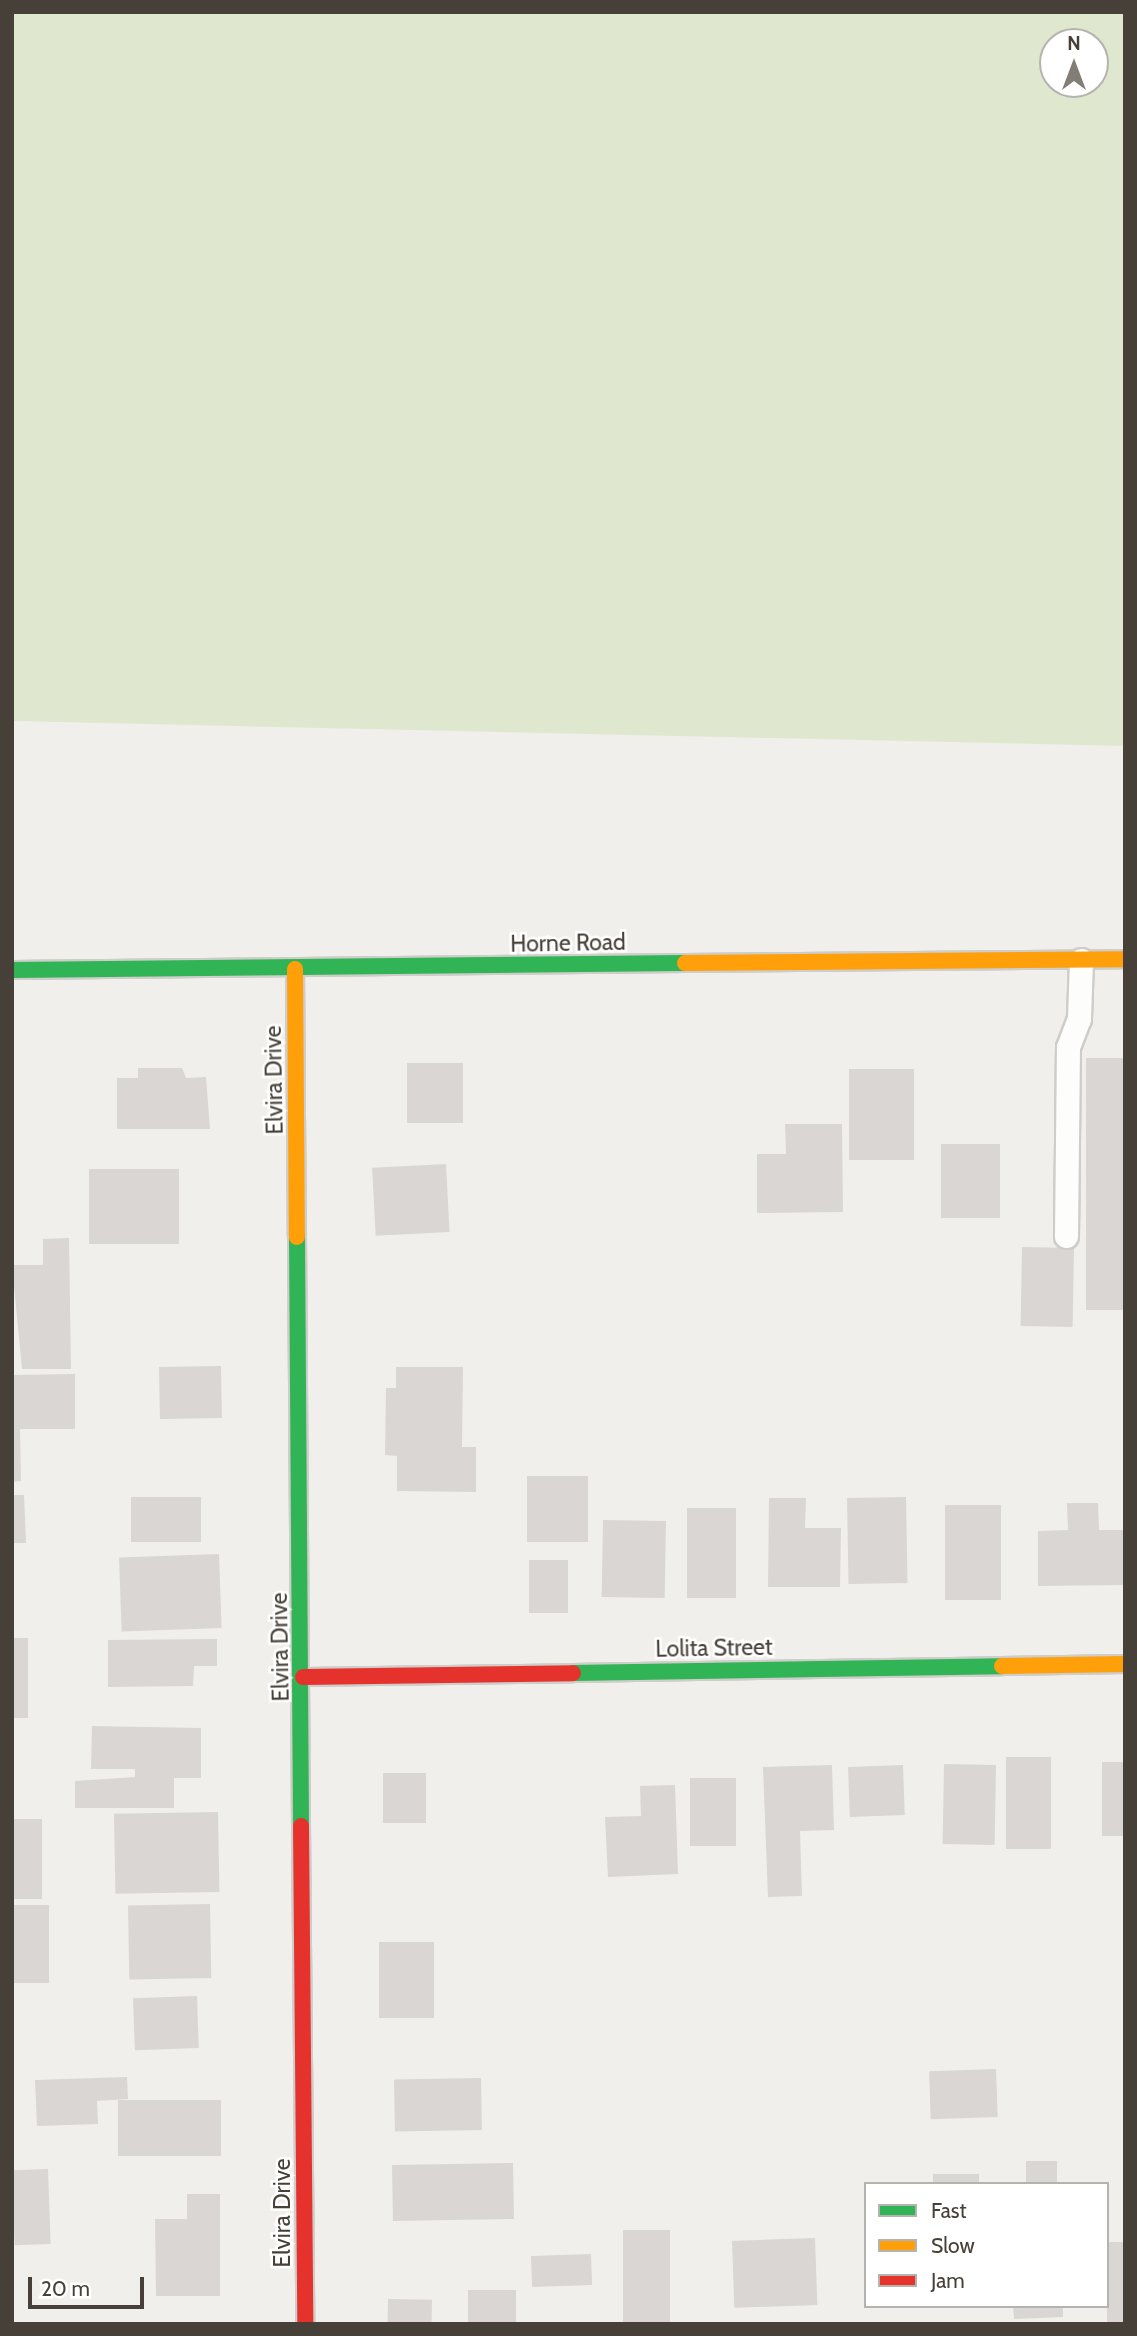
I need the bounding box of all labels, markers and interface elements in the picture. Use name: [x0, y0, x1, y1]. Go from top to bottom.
north arrow: [1039, 28, 1109, 98]
text: N: [1067, 32, 1081, 55]
street label: Horne Road: [510, 928, 626, 958]
street label: Elvira Drive: [259, 1025, 289, 1135]
street label: Elvira Drive: [265, 1592, 295, 1702]
street label: Lolita Street: [655, 1633, 773, 1663]
street label: Elvira Drive: [268, 2158, 296, 2268]
legend: [864, 2182, 1109, 2308]
text: Fast: [931, 2198, 967, 2223]
text: Slow: [931, 2233, 975, 2258]
scale bar: [32, 2262, 147, 2306]
text: Jam: [931, 2268, 965, 2293]
text: 20 m: [41, 2276, 90, 2301]

